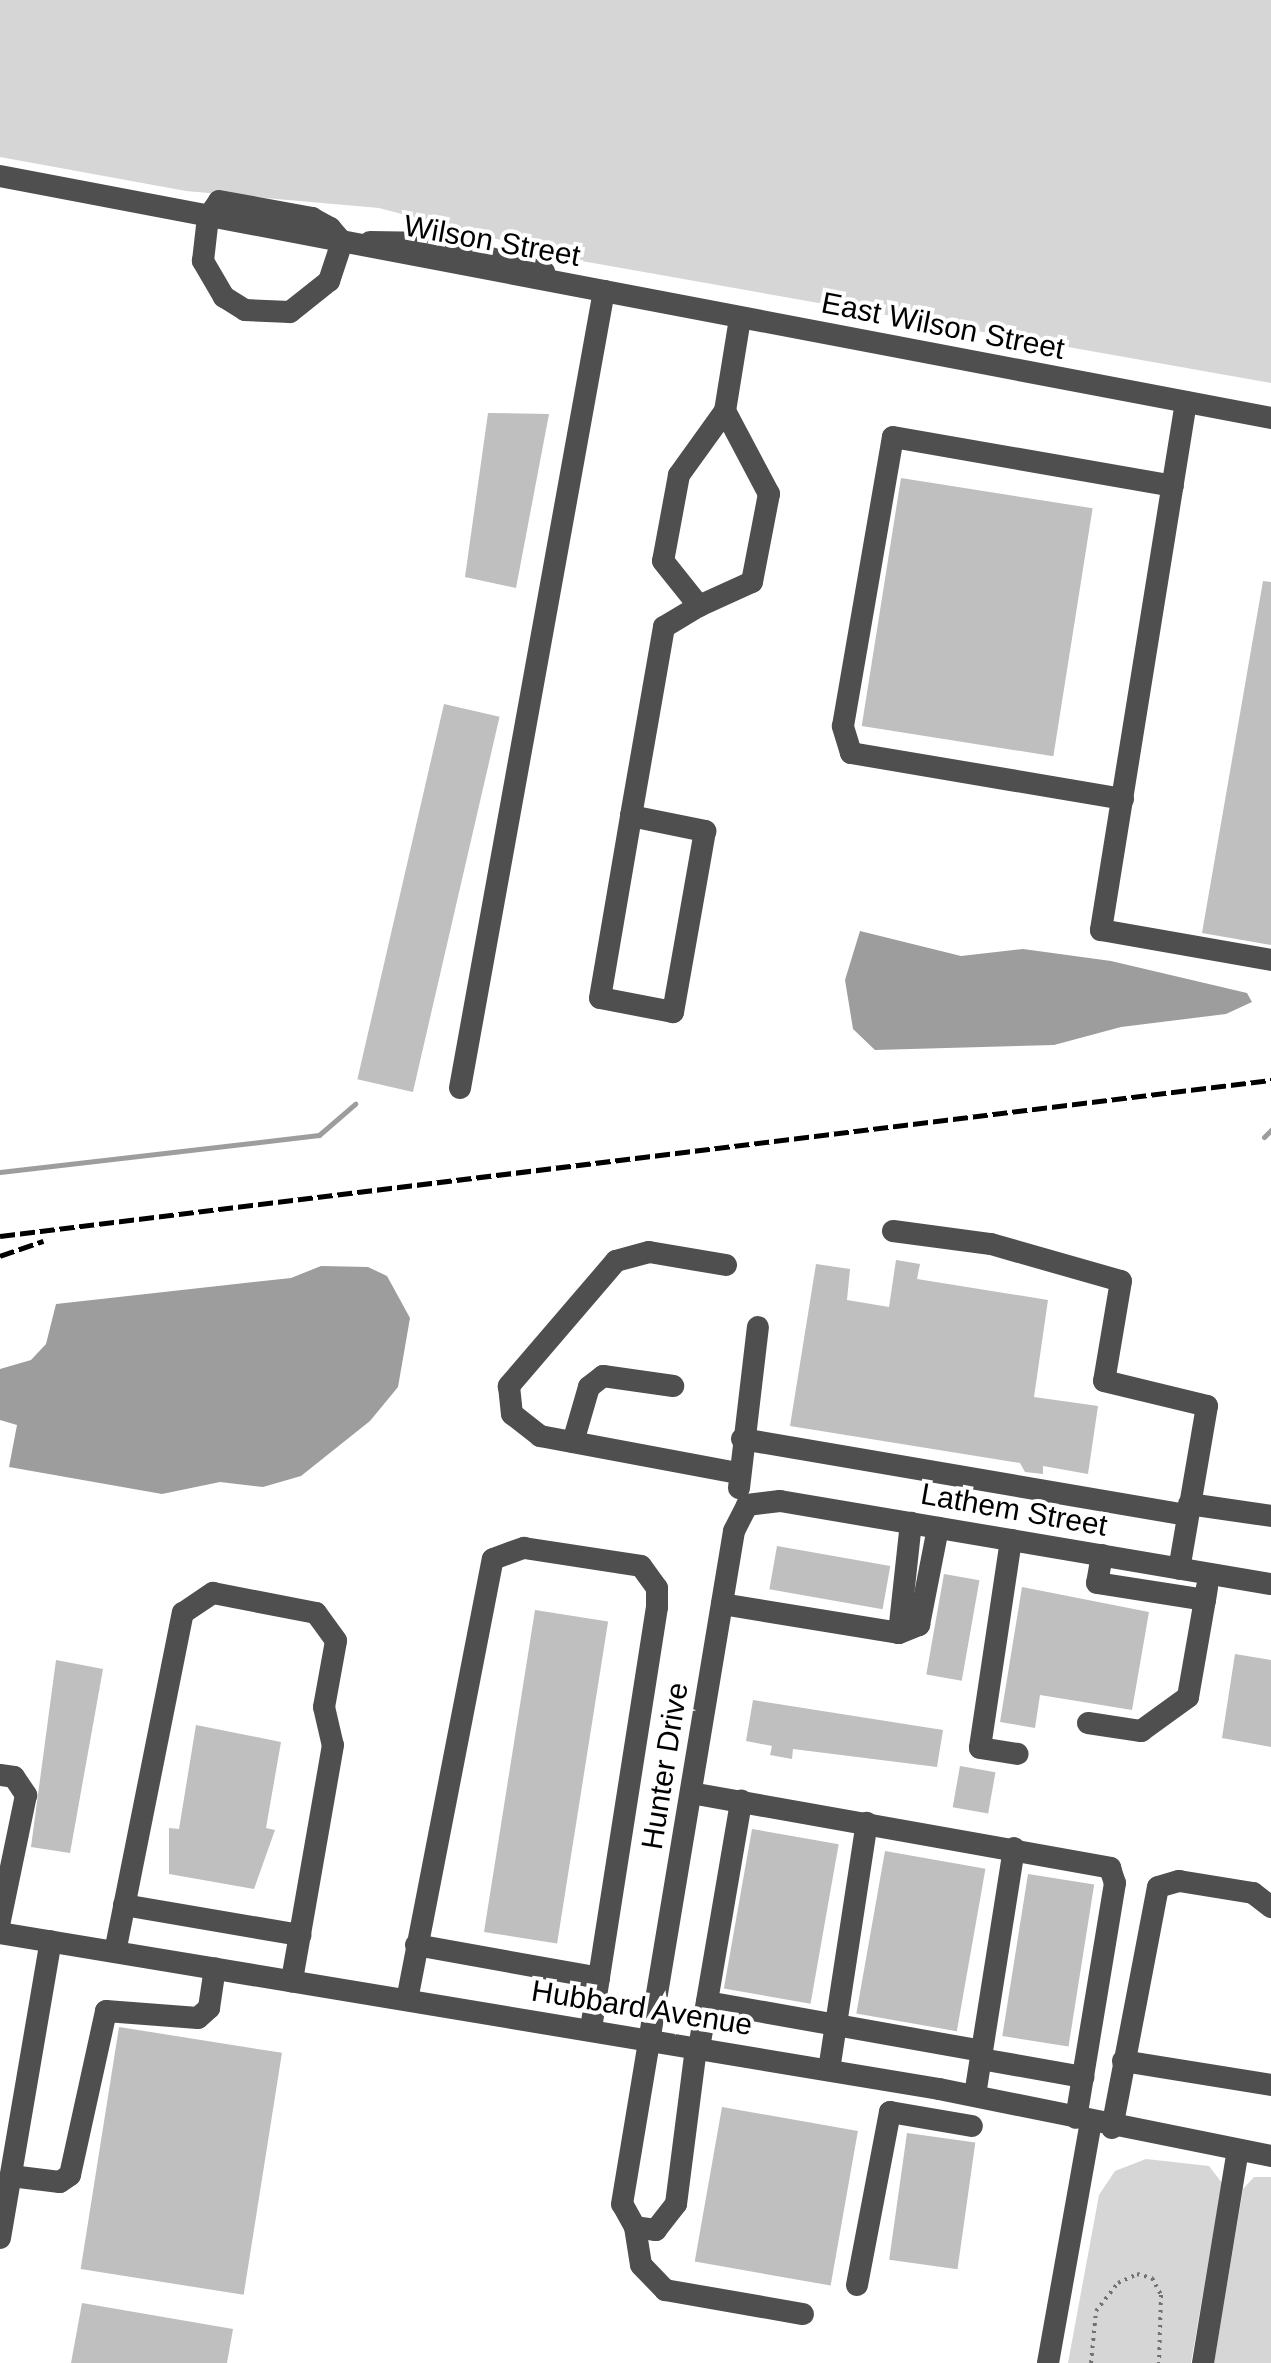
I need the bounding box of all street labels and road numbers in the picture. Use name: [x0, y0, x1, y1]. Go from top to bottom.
street label: Wilson Street: [401, 208, 583, 274]
street label: East Wilson Street: [818, 285, 1068, 367]
street label: Lathem Street: [918, 1476, 1110, 1544]
street label: Hunter Drive: [634, 1680, 696, 1852]
street label: Hubbard Avenue: [528, 1973, 756, 2043]

